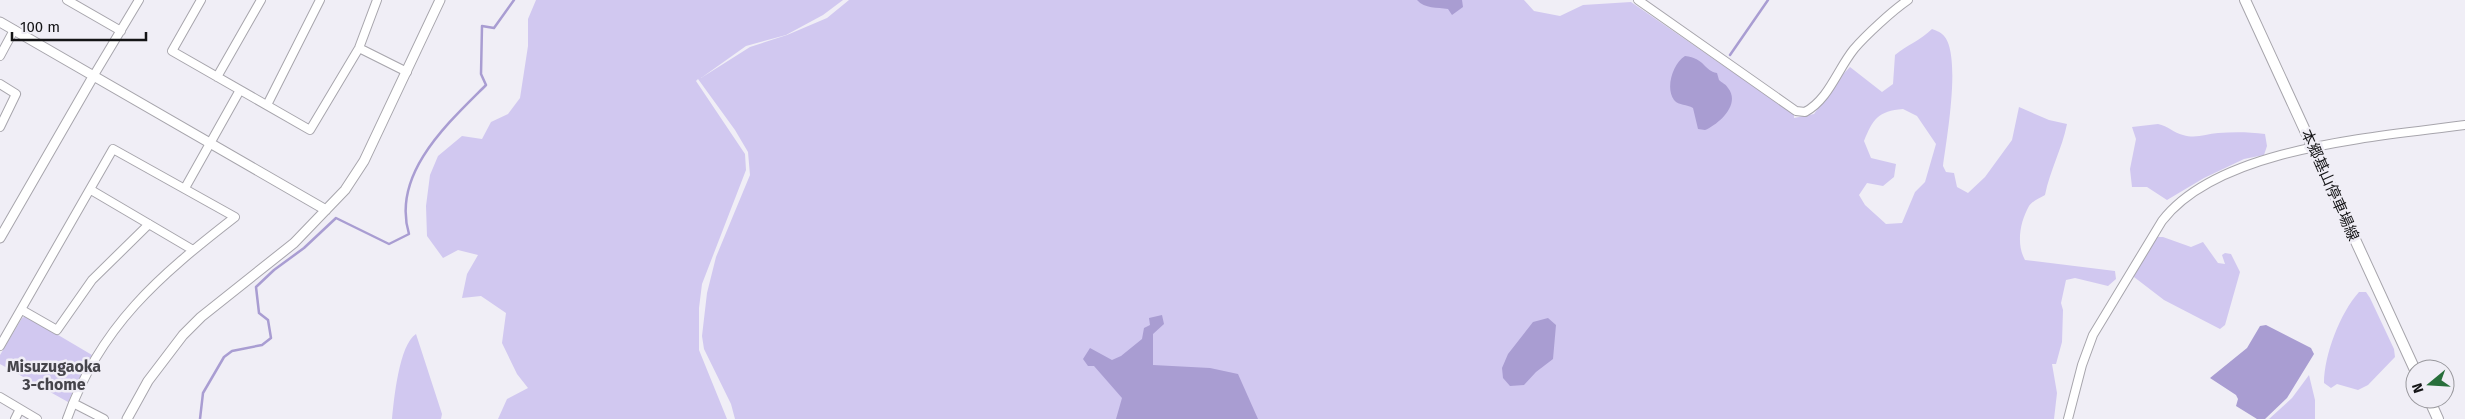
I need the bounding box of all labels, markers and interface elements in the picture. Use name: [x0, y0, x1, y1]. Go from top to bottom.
scale bar: [12, 10, 146, 42]
text: 100 m: [20, 18, 60, 36]
street label: 本郷基山停車場線: [2297, 127, 2363, 243]
district label: Misuzugaoka 3-chome: [7, 357, 101, 394]
north arrow: [2405, 359, 2455, 409]
text: N: [2409, 381, 2428, 395]

